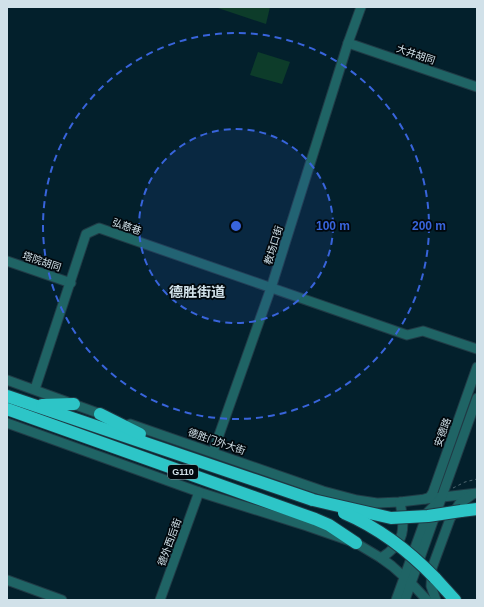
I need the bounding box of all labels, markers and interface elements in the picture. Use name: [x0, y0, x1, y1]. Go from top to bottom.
street label: 大井胡同: [395, 43, 437, 66]
street label: 弘慈巷: [111, 216, 143, 237]
centre of rings: [229, 219, 243, 233]
text: 100 m: [316, 219, 350, 233]
text: 200 m: [412, 219, 446, 233]
street label: 教场口街: [262, 224, 285, 266]
street label: 塔院胡同: [21, 250, 63, 273]
district label: 德胜街道: [169, 284, 225, 300]
street label: 安德路: [432, 416, 453, 448]
street label: 德胜门外大街: [187, 427, 247, 456]
road number: G110: [168, 465, 198, 479]
street label: 德外西后街: [156, 517, 183, 568]

